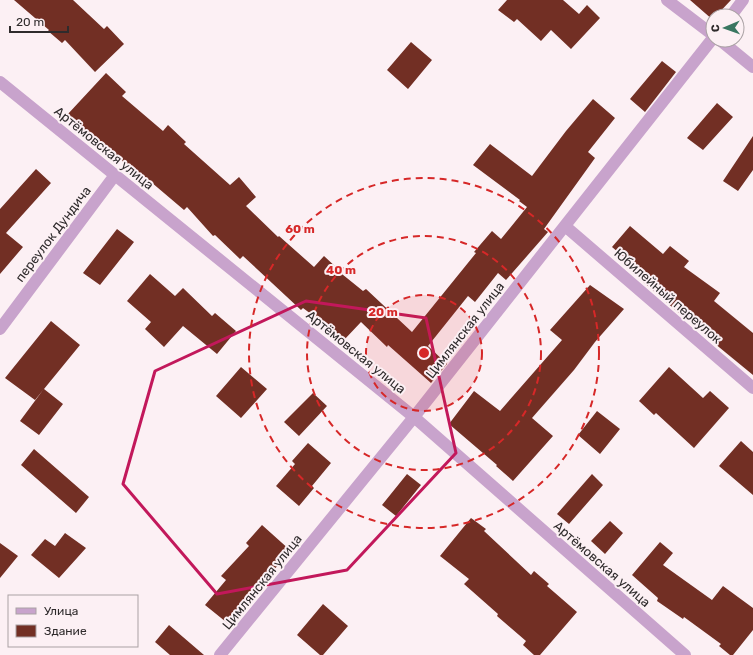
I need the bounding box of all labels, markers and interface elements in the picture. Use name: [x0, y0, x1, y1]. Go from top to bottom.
scale bar: [10, 8, 68, 34]
north arrow: [705, 8, 745, 48]
text: 20 m: [16, 15, 44, 29]
text: С: [709, 24, 722, 32]
street label: Артёмовская улица: [51, 103, 157, 193]
street label: переулок Дундича: [12, 183, 94, 285]
text: 60 m: [285, 222, 315, 236]
street label: Юбилейный переулок: [611, 245, 725, 347]
text: 40 m: [326, 263, 356, 277]
street label: Цимлянская улица: [423, 279, 507, 381]
text: 20 m: [368, 305, 398, 319]
street label: Артёмовская улица: [303, 307, 409, 397]
centre of rings: [417, 346, 431, 360]
street label: Артёмовская улица: [551, 518, 653, 610]
street label: Цимлянская улица: [219, 531, 305, 633]
legend: [8, 595, 138, 647]
text: Улица: [44, 604, 78, 618]
text: Здание: [44, 624, 87, 638]

